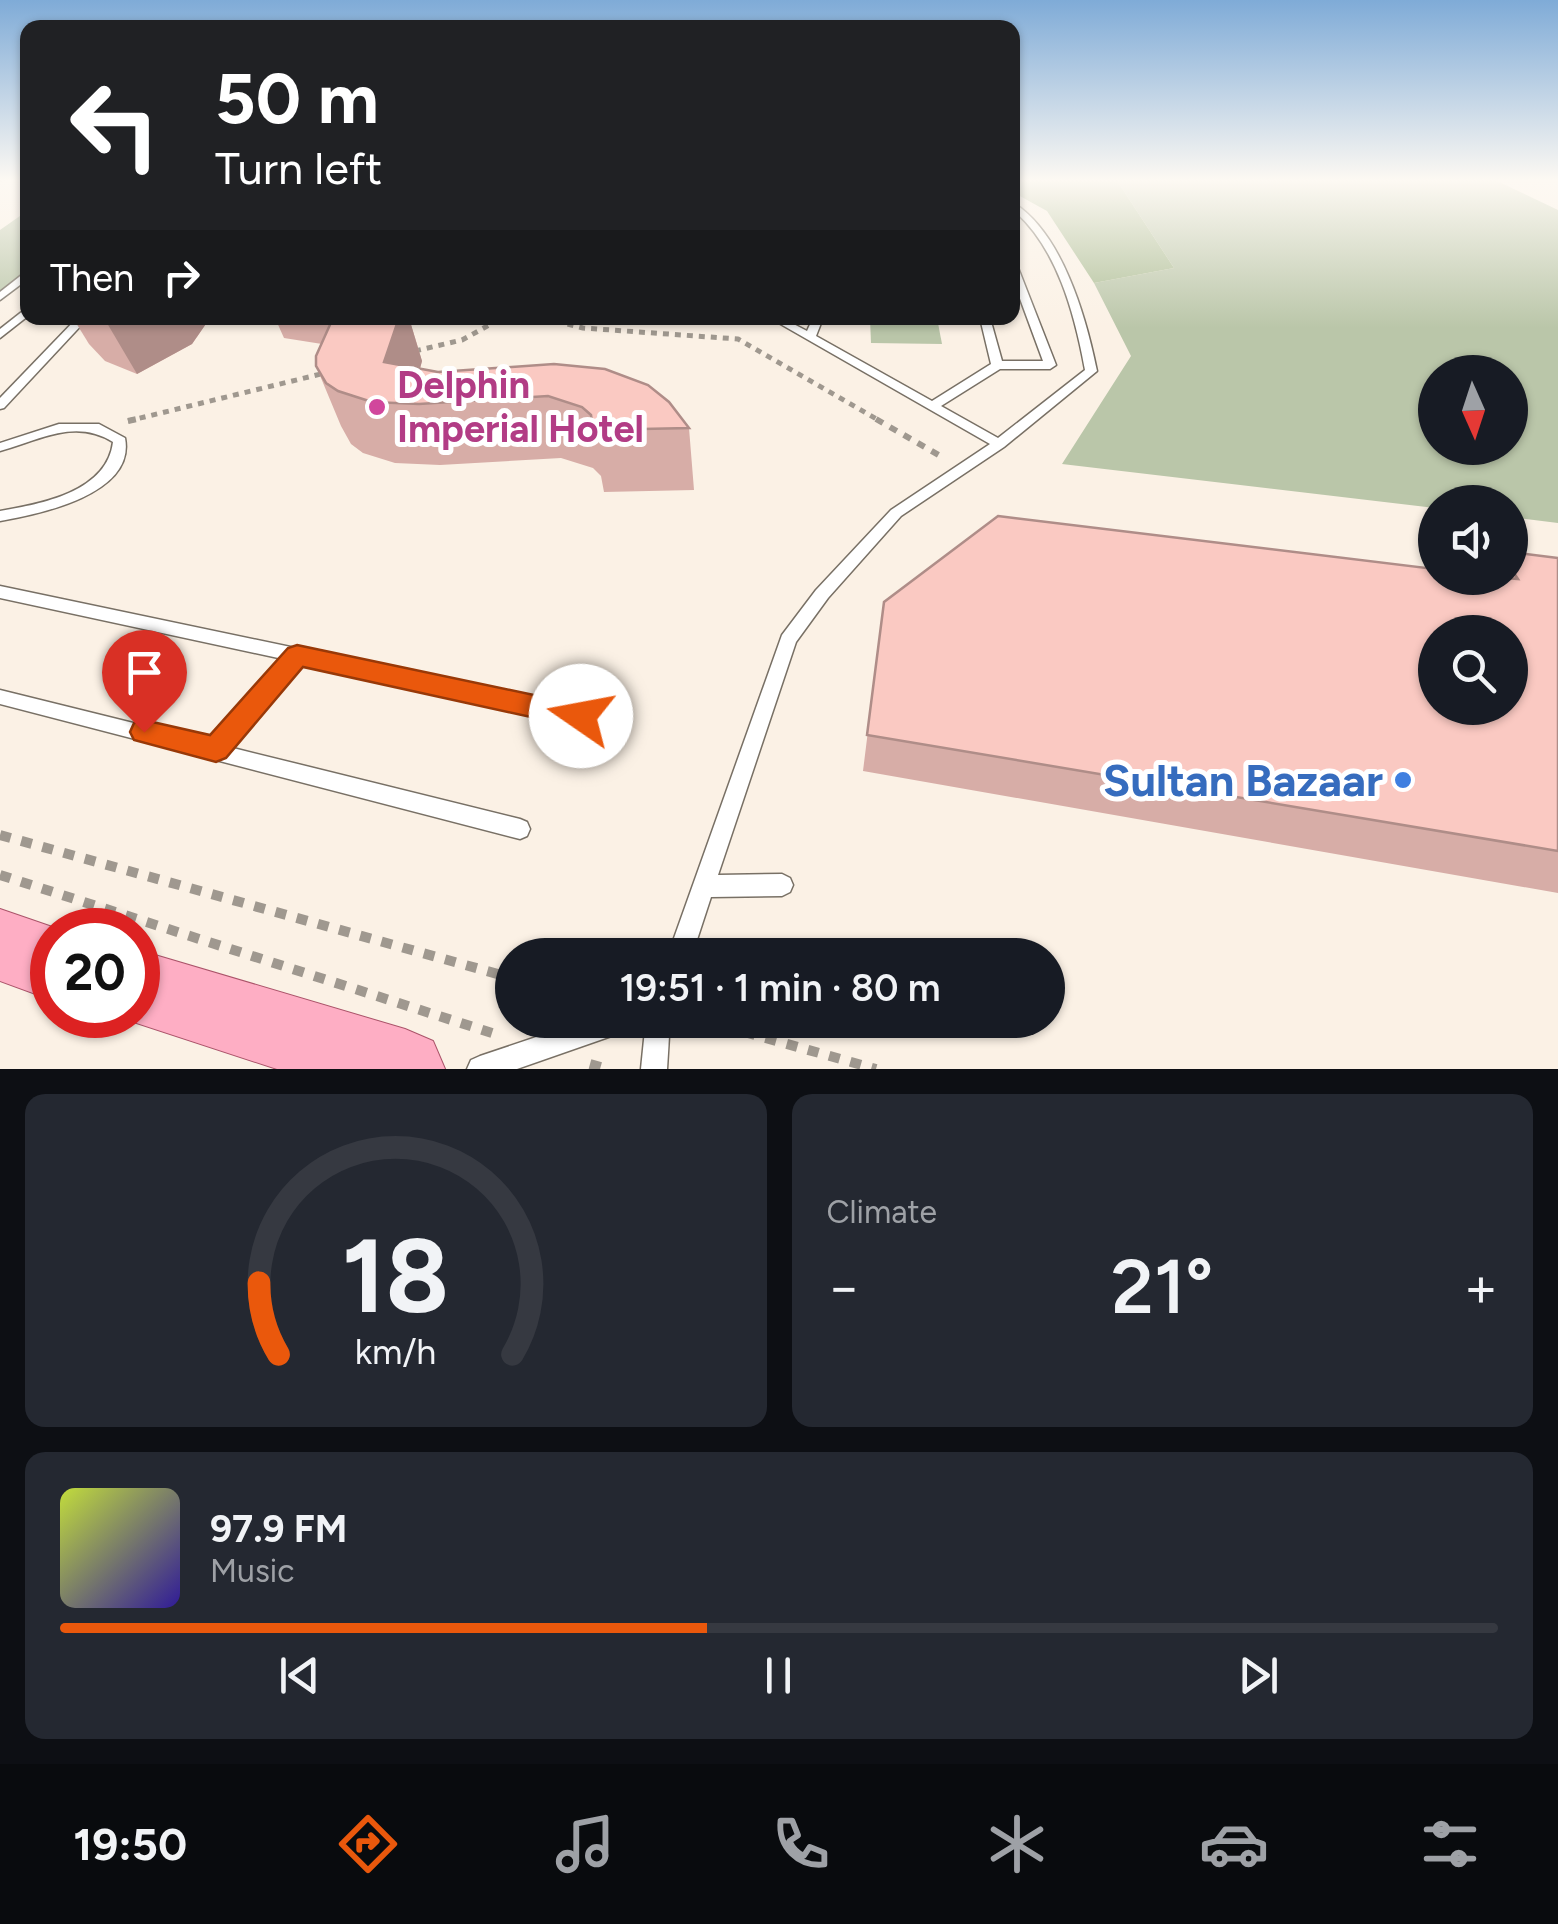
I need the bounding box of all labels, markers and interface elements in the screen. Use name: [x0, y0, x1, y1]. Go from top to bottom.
text: 50 m: [215, 56, 379, 141]
icon: left: [50, 60, 180, 190]
text: Turn left: [215, 141, 382, 195]
icon: right: [154, 250, 209, 305]
text: Then: [50, 255, 134, 301]
north arrow: [1418, 355, 1528, 465]
map controls: [1418, 355, 1528, 725]
place label: Delphin Imperial Hotel: [397, 362, 644, 452]
marker: Delphin Imperial Hotel: [366, 396, 388, 418]
button: sound: [1418, 485, 1528, 595]
button: search: [1418, 615, 1528, 725]
pin: [102, 630, 187, 733]
icon: arrive: [117, 645, 172, 700]
position arrow: [529, 664, 633, 768]
place label: Sultan Bazaar: [1103, 753, 1383, 807]
marker: Sultan Bazaar: [1392, 769, 1414, 791]
speed limit sign: 20: [30, 908, 160, 1038]
text: 19:51 · 1 min · 80 m: [619, 965, 941, 1011]
text: Climate: [827, 1193, 937, 1231]
text: 18: [342, 1213, 450, 1338]
text: 21°: [1111, 1242, 1213, 1332]
text: −: [827, 1254, 861, 1320]
text: +: [1464, 1254, 1498, 1320]
text: km/h: [355, 1330, 437, 1373]
text: 97.9 FM: [210, 1506, 347, 1552]
text: Music: [210, 1552, 295, 1590]
icon: previous: [272, 1648, 327, 1703]
icon: pause: [751, 1648, 806, 1703]
icon: next: [1231, 1648, 1286, 1703]
icon: directions: [333, 1809, 403, 1879]
icon: music: [550, 1809, 620, 1879]
icon: phone: [766, 1809, 836, 1879]
icon: climate: [982, 1809, 1052, 1879]
icon: car: [1199, 1809, 1269, 1879]
icon: filters: [1415, 1809, 1485, 1879]
text: 19:50: [73, 1817, 187, 1871]

